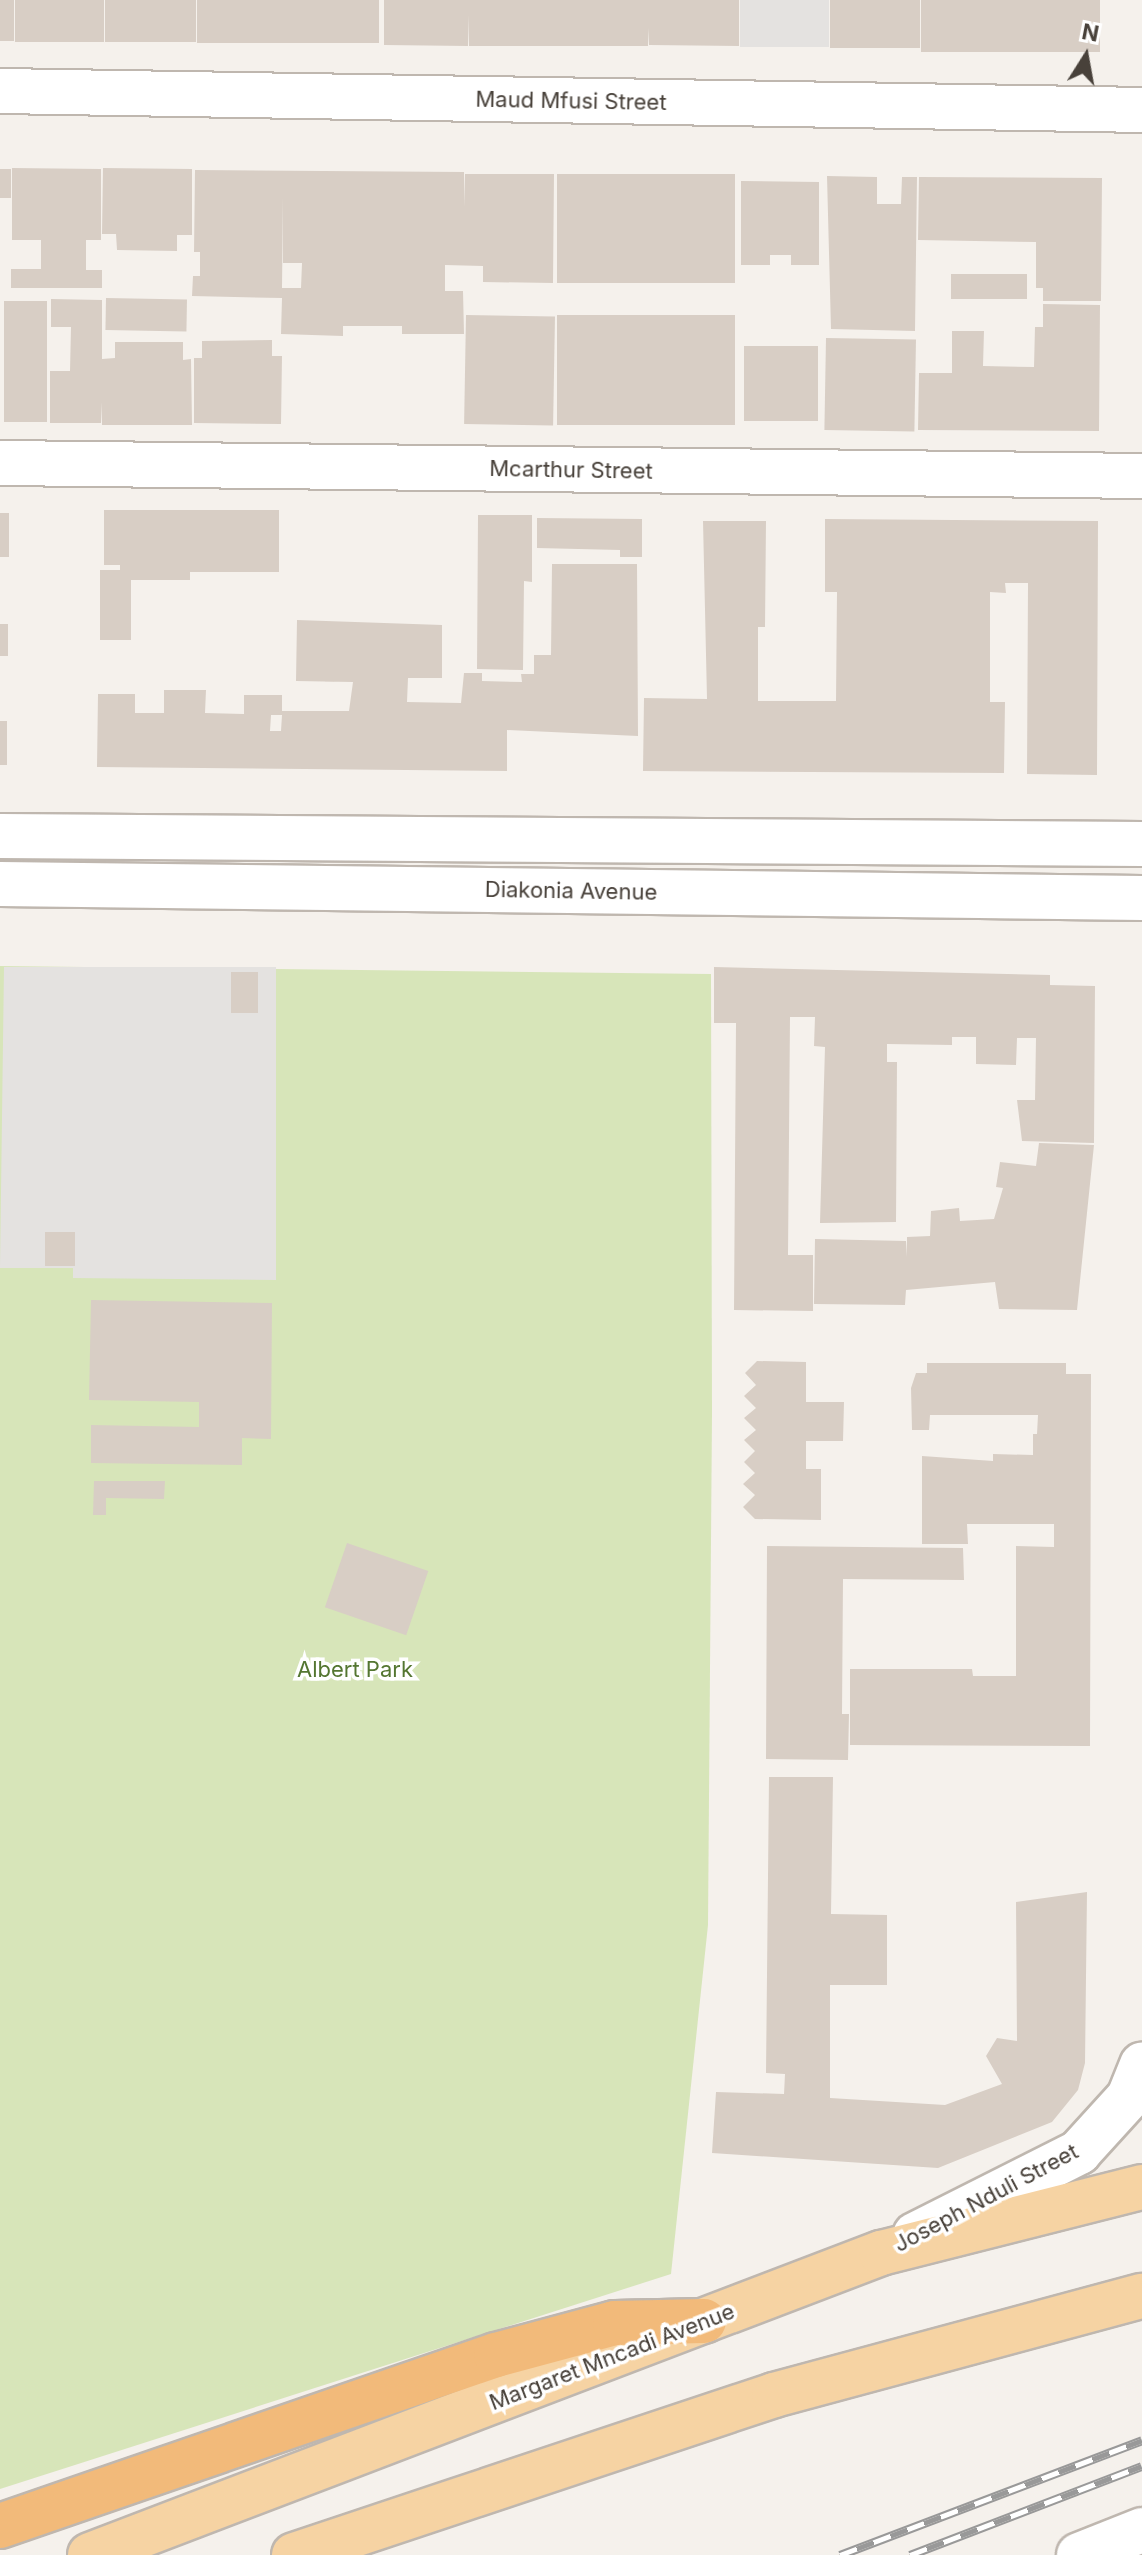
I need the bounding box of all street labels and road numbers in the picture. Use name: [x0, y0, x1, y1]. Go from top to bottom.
street label: Maud Mfusi Street: [475, 86, 667, 116]
street label: Mcarthur Street: [489, 455, 653, 485]
street label: Diakonia Avenue: [485, 876, 657, 906]
street label: Joseph Nduli Street: [889, 2138, 1083, 2258]
street label: Margaret Mncadi Avenue: [486, 2298, 738, 2416]

